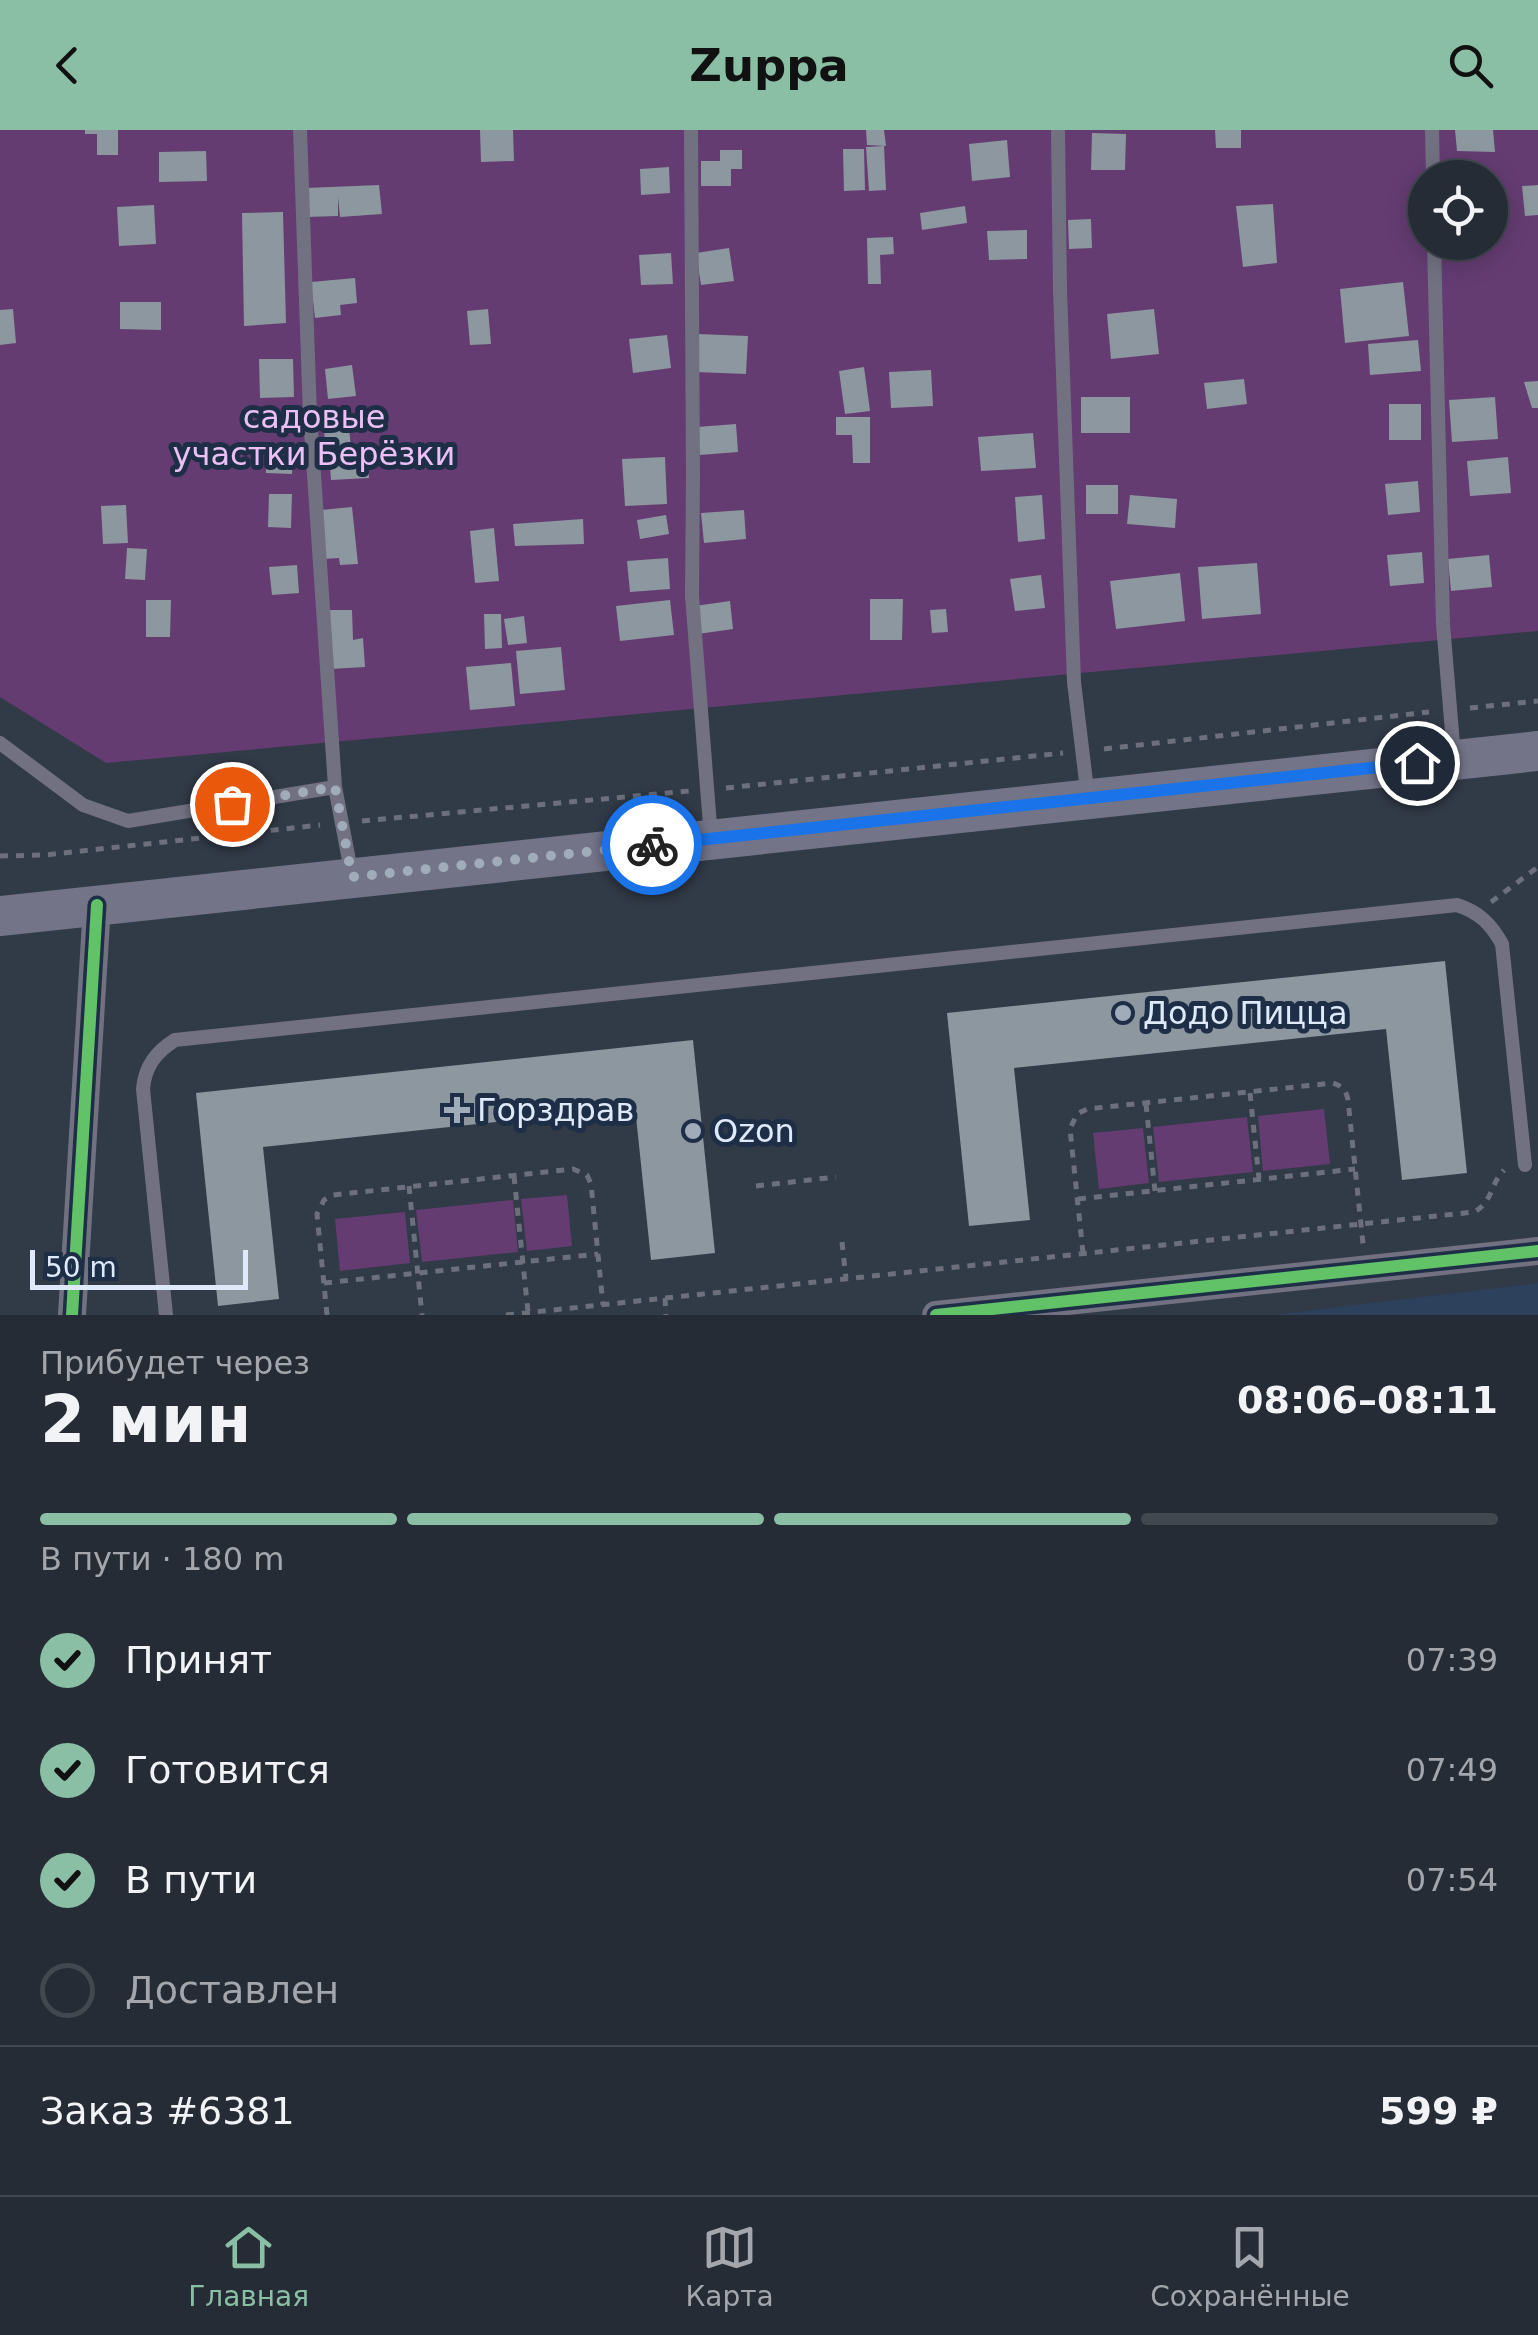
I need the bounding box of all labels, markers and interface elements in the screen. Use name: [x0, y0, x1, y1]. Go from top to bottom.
icon: back: [40, 38, 95, 93]
icon: search: [1443, 38, 1498, 93]
text: Zuppa: [689, 39, 849, 92]
map controls: [1408, 160, 1508, 260]
button: locate: [1408, 160, 1508, 260]
park label: садовые участки Берёзки: [173, 398, 455, 473]
pin: [1375, 721, 1460, 806]
icon: home: [1390, 736, 1445, 791]
pin: [190, 762, 275, 847]
icon: bag: [205, 777, 260, 832]
courier: [602, 795, 702, 895]
icon: bike: [625, 818, 680, 873]
place label: Додо Пицца: [1143, 994, 1347, 1032]
marker: Додо Пицца: [1112, 1002, 1134, 1024]
place label: Горздрав: [477, 1091, 634, 1129]
marker: Горздрав: [446, 1099, 468, 1121]
place label: Ozon: [713, 1112, 795, 1150]
marker: Ozon: [682, 1120, 704, 1142]
scale bar: [30, 1245, 248, 1290]
text: 50 m: [45, 1251, 117, 1284]
text: Прибудет через: [40, 1344, 310, 1382]
text: 08:06–08:11: [1237, 1378, 1498, 1422]
text: 2 мин: [40, 1382, 251, 1457]
text: В пути · 180 m: [40, 1540, 284, 1578]
icon: check: [40, 1633, 95, 1688]
text: Принят: [125, 1638, 272, 1682]
text: 07:39: [1406, 1641, 1498, 1679]
icon: check: [40, 1743, 95, 1798]
text: Готовится: [125, 1748, 330, 1792]
text: 07:49: [1406, 1751, 1498, 1789]
icon: check: [40, 1853, 95, 1908]
text: В пути: [125, 1858, 257, 1902]
text: 07:54: [1406, 1861, 1498, 1899]
text: Доставлен: [125, 1968, 339, 2012]
text: Заказ #6381: [40, 2089, 295, 2133]
text: 599 ₽: [1379, 2089, 1498, 2133]
tab: Главная: [188, 2220, 309, 2313]
tab: Карта: [685, 2220, 774, 2313]
tab: Сохранённые: [1150, 2220, 1350, 2313]

